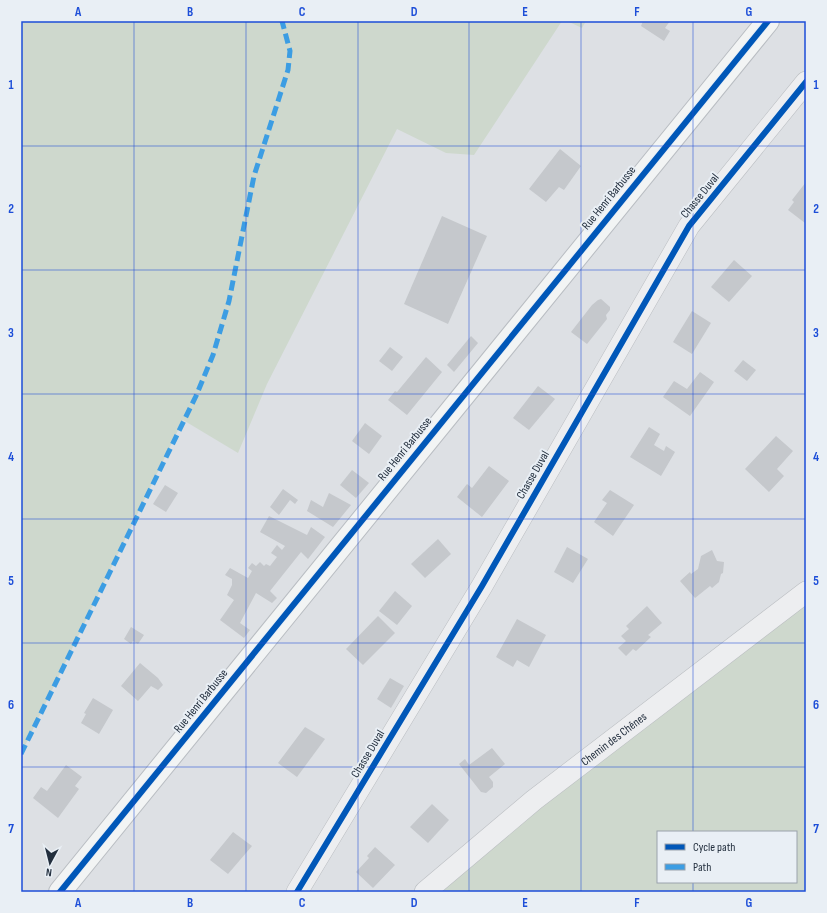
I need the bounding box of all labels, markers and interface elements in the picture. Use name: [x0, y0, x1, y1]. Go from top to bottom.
text: A: [74, 4, 82, 20]
text: B: [187, 4, 193, 20]
text: C: [299, 4, 306, 20]
text: D: [411, 4, 418, 20]
text: E: [522, 4, 528, 20]
text: F: [634, 4, 640, 20]
text: G: [746, 4, 753, 20]
text: 1: [8, 77, 14, 93]
text: 1: [813, 77, 819, 93]
street label: Rue Henri Barbusse: [579, 163, 639, 233]
street label: Chasse Duval: [677, 171, 723, 221]
text: 2: [8, 201, 14, 217]
text: 2: [813, 201, 819, 217]
text: 3: [8, 325, 14, 341]
text: 3: [813, 325, 819, 341]
street label: Rue Henri Barbusse: [375, 414, 435, 484]
street label: Chasse Duval: [513, 448, 553, 502]
text: 4: [8, 449, 14, 465]
text: 4: [813, 449, 819, 465]
text: 5: [8, 573, 14, 589]
text: 5: [813, 573, 819, 589]
street label: Rue Henri Barbusse: [171, 666, 231, 736]
text: 6: [8, 697, 14, 713]
text: 6: [813, 697, 819, 713]
street label: Chemin des Chênes: [578, 709, 650, 769]
street label: Chasse Duval: [348, 727, 388, 781]
text: 7: [8, 821, 14, 837]
text: 7: [813, 821, 819, 837]
legend: [657, 831, 797, 883]
text: Cycle path: [693, 840, 735, 855]
north arrow: [30, 843, 70, 883]
text: Path: [693, 860, 711, 875]
text: N: [45, 866, 53, 879]
text: A: [74, 895, 82, 911]
text: B: [187, 895, 193, 911]
text: C: [299, 895, 306, 911]
text: D: [411, 895, 418, 911]
text: E: [522, 895, 528, 911]
text: F: [634, 895, 640, 911]
text: G: [746, 895, 753, 911]

